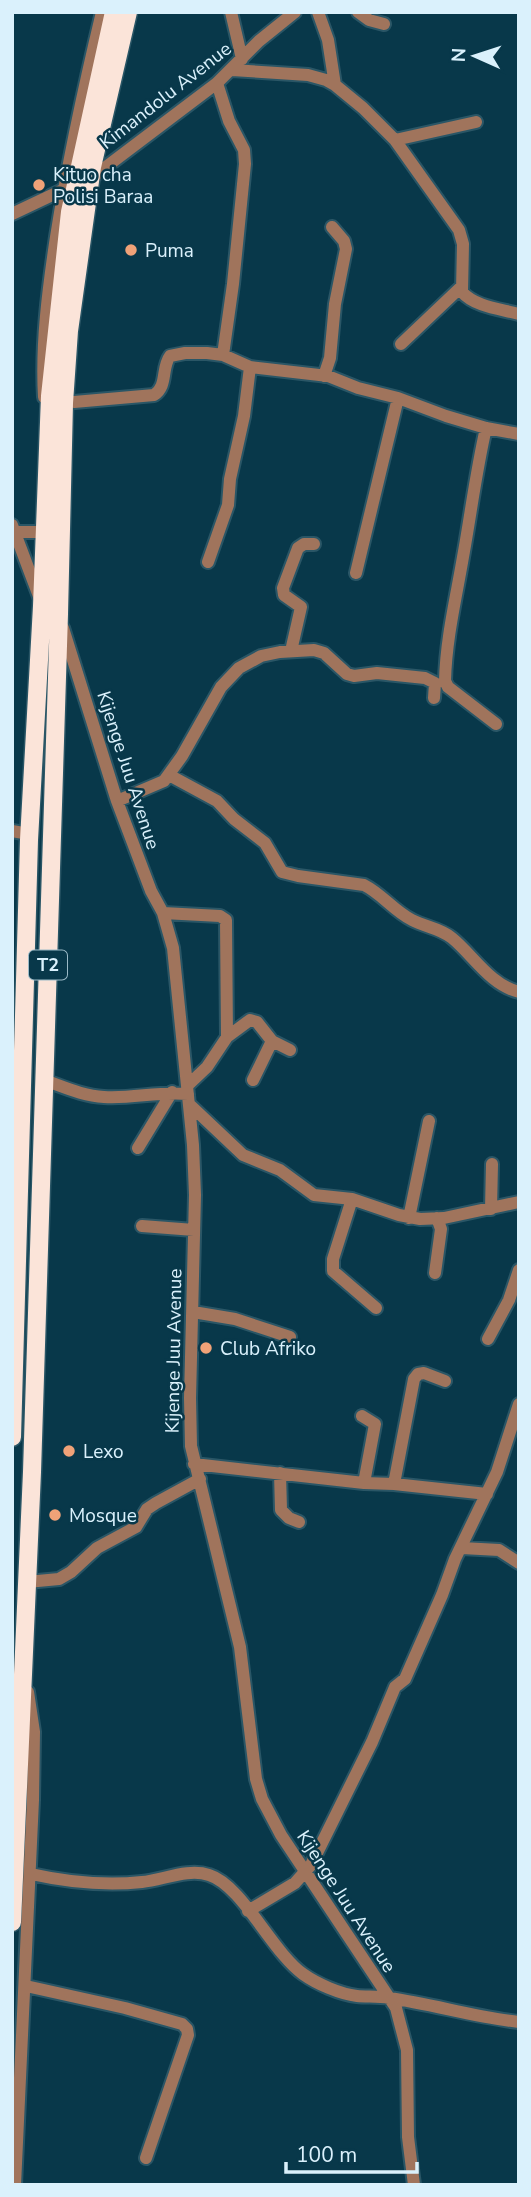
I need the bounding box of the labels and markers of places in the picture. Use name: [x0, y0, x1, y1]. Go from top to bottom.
place label: Kituo cha Polisi Baraa: [53, 162, 153, 210]
marker: Kituo cha Polisi Baraa: [31, 177, 47, 193]
place label: Puma: [145, 238, 194, 264]
marker: Puma: [123, 242, 139, 258]
place label: Club Afriko: [220, 1336, 316, 1362]
marker: Club Afriko: [198, 1340, 214, 1356]
place label: Lexo: [83, 1439, 124, 1465]
marker: Lexo: [61, 1443, 77, 1459]
place label: Mosque: [69, 1503, 137, 1529]
marker: Mosque: [47, 1507, 63, 1523]

